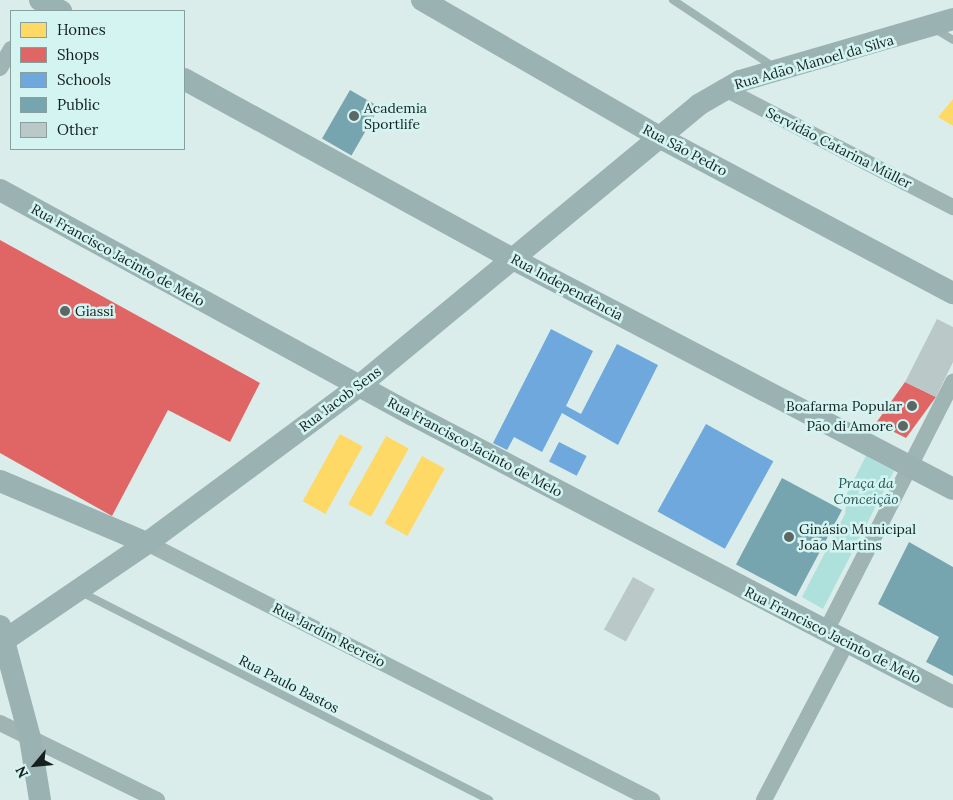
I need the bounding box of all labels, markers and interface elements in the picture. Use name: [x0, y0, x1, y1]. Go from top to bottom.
legend: [10, 10, 185, 150]
text: Homes: [57, 20, 106, 39]
street label: Rua Adão Manoel da Silva: [732, 31, 896, 93]
text: Shops: [57, 45, 99, 64]
text: Schools: [57, 70, 111, 89]
text: Public: [57, 95, 100, 114]
place label: Academia Sportlife: [364, 100, 427, 132]
street label: Servidão Catarina Müller: [763, 104, 915, 192]
marker: Academia Sportlife: [348, 110, 360, 122]
text: Other: [57, 120, 98, 139]
street label: Rua São Pedro: [640, 121, 730, 179]
street label: Rua Francisco Jacinto de Melo: [28, 200, 208, 310]
street label: Rua Independência: [508, 250, 626, 324]
place label: Giassi: [75, 303, 114, 319]
marker: Giassi: [59, 305, 71, 317]
street label: Rua Jacob Sens: [296, 363, 384, 435]
street label: Rua Francisco Jacinto de Melo: [385, 394, 565, 500]
place label: Boafarma Popular: [786, 398, 902, 414]
marker: Boafarma Popular: [906, 400, 918, 412]
place label: Pão di Amore: [807, 418, 893, 434]
marker: Pão di Amore: [897, 420, 909, 432]
park label: Praça da Conceição: [834, 475, 898, 508]
place label: Ginásio Municipal João Martins: [799, 521, 916, 554]
marker: Ginásio Municipal João Martins: [783, 531, 795, 543]
street label: Rua Francisco Jacinto de Melo: [742, 583, 924, 687]
street label: Rua Jardim Recreio: [270, 599, 388, 671]
street label: Rua Paulo Bastos: [236, 652, 342, 716]
north arrow: [10, 740, 60, 790]
text: N: [11, 763, 32, 781]

